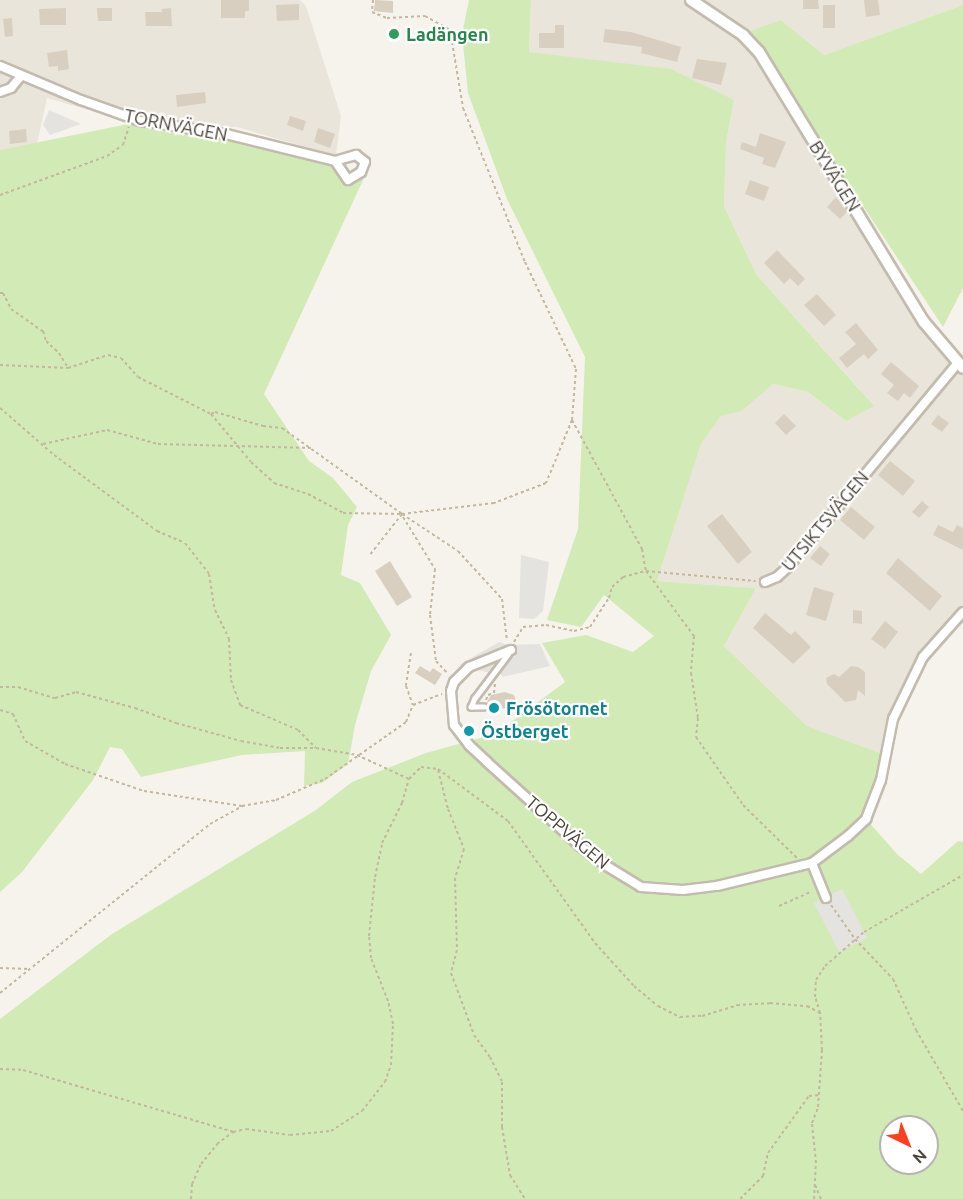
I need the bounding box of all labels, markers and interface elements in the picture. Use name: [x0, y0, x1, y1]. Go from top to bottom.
place label: Ladängen: [406, 23, 488, 45]
marker: Ladängen: [387, 27, 401, 41]
street label: TORNVÄGEN: [123, 104, 229, 146]
street label: BYVÄGEN: [805, 137, 865, 215]
street label: UTSIKTSVÄGEN: [777, 467, 873, 575]
place label: Frösötornet: [506, 697, 608, 719]
marker: Frösötornet: [487, 701, 501, 715]
place label: Östberget: [481, 720, 569, 742]
marker: Östberget: [462, 724, 476, 738]
street label: TOPPVÄGEN: [522, 791, 614, 873]
north arrow: [879, 1115, 939, 1175]
text: N: [909, 1146, 930, 1167]

